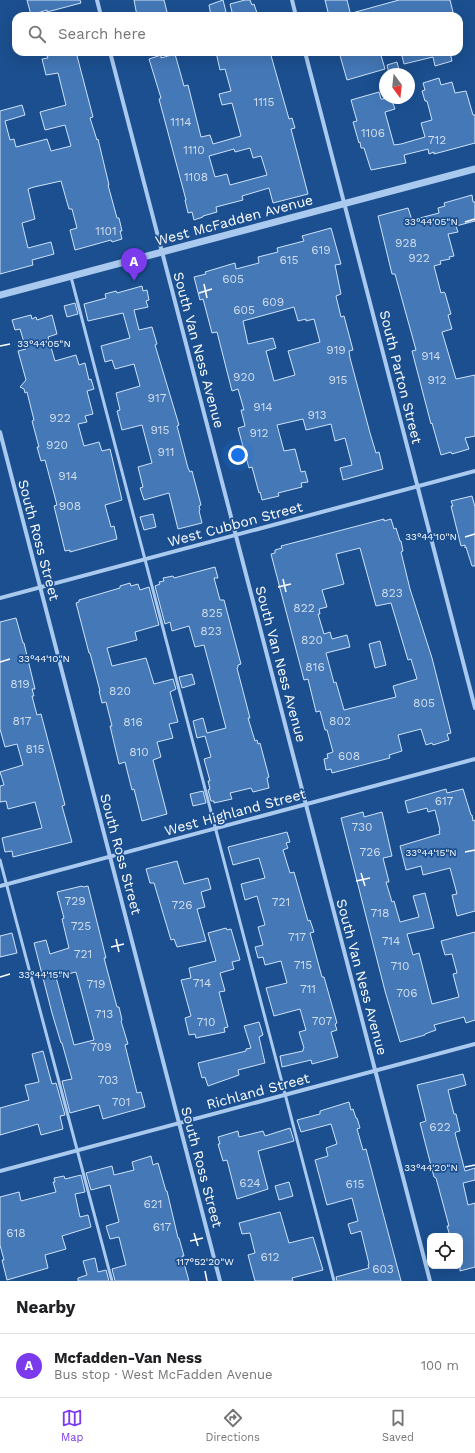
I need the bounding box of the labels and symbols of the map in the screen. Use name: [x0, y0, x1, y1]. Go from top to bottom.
north arrow: [379, 68, 415, 104]
house number: 1115: [253, 95, 275, 109]
house number: 1114: [170, 115, 192, 129]
house number: 1106: [361, 126, 385, 140]
house number: 712: [428, 133, 446, 147]
house number: 1110: [183, 143, 205, 157]
house number: 1108: [184, 170, 208, 184]
street label: West McFadden Avenue: [153, 191, 315, 249]
text: 33°44'05"N: [404, 216, 458, 227]
house number: 1101: [95, 224, 117, 238]
house number: 928: [395, 236, 417, 250]
house number: 619: [311, 243, 331, 257]
pin: A: [121, 248, 147, 281]
house number: 922: [408, 251, 430, 265]
house number: 615: [280, 253, 298, 267]
street label: South Van Ness Avenue: [170, 270, 228, 430]
house number: 605: [222, 272, 244, 286]
house number: 609: [262, 295, 284, 309]
house number: 605: [233, 303, 255, 317]
street label: South Parton Street: [377, 309, 425, 445]
text: 33°44'05"N: [17, 338, 71, 349]
house number: 919: [326, 343, 346, 357]
house number: 914: [421, 349, 441, 363]
house number: 920: [233, 370, 255, 384]
house number: 915: [328, 373, 348, 387]
house number: 912: [427, 373, 447, 387]
house number: 917: [148, 391, 167, 405]
house number: 914: [253, 400, 273, 414]
house number: 913: [307, 408, 327, 422]
house number: 922: [49, 411, 71, 425]
house number: 915: [150, 423, 170, 437]
house number: 912: [249, 426, 269, 440]
house number: 920: [46, 438, 68, 452]
house number: 911: [158, 445, 174, 459]
your location: [228, 445, 248, 465]
house number: 914: [58, 469, 78, 483]
street label: South Ross Street: [15, 478, 63, 602]
street label: West Cubbon Street: [166, 498, 304, 550]
house number: 908: [59, 499, 81, 513]
text: 33°44'10"N: [405, 531, 457, 542]
street label: South Van Ness Avenue: [252, 584, 310, 744]
house number: 823: [381, 586, 403, 600]
house number: 822: [293, 601, 315, 615]
house number: 825: [201, 606, 223, 620]
house number: 823: [200, 624, 222, 638]
house number: 820: [301, 633, 323, 647]
text: 33°44'10"N: [18, 653, 70, 664]
house number: 816: [305, 660, 325, 674]
house number: 819: [10, 677, 30, 691]
house number: 820: [109, 684, 131, 698]
house number: 805: [413, 696, 435, 710]
house number: 817: [13, 714, 32, 728]
house number: 802: [329, 714, 351, 728]
house number: 816: [123, 715, 143, 729]
house number: 815: [25, 742, 45, 756]
house number: 810: [129, 745, 149, 759]
house number: 608: [338, 749, 360, 763]
street label: West Highland Street: [163, 785, 308, 839]
street label: South Ross Street: [97, 792, 145, 916]
house number: 617: [435, 794, 454, 808]
house number: 730: [351, 820, 373, 834]
house number: 726: [359, 845, 381, 859]
text: 33°44'15"N: [405, 847, 457, 858]
house number: 729: [64, 894, 86, 908]
house number: 721: [272, 895, 290, 909]
street label: South Van Ness Avenue: [333, 897, 391, 1057]
house number: 726: [171, 898, 193, 912]
house number: 718: [371, 906, 389, 920]
house number: 725: [71, 919, 91, 933]
house number: 717: [288, 930, 306, 944]
house number: 714: [382, 934, 400, 948]
house number: 721: [74, 947, 92, 961]
house number: 715: [294, 958, 312, 972]
house number: 710: [391, 959, 409, 973]
text: 33°44'15"N: [18, 969, 70, 980]
house number: 714: [193, 976, 211, 990]
house number: 719: [87, 977, 105, 991]
house number: 711: [300, 982, 316, 996]
house number: 706: [396, 986, 418, 1000]
house number: 713: [95, 1007, 113, 1021]
house number: 707: [312, 1014, 332, 1028]
house number: 710: [197, 1015, 215, 1029]
house number: 709: [90, 1040, 112, 1054]
street label: Richland Street: [205, 1070, 311, 1112]
house number: 703: [98, 1073, 118, 1087]
house number: 701: [112, 1095, 130, 1109]
street label: South Ross Street: [178, 1105, 226, 1229]
house number: 622: [429, 1120, 451, 1134]
text: 33°44'20"N: [404, 1162, 458, 1173]
house number: 624: [239, 1176, 261, 1190]
house number: 615: [346, 1177, 364, 1191]
house number: 621: [144, 1197, 162, 1211]
house number: 617: [153, 1220, 172, 1234]
house number: 618: [6, 1226, 26, 1240]
house number: 612: [261, 1250, 279, 1264]
text: 117°52'20"W: [176, 1256, 234, 1267]
house number: 603: [372, 1262, 394, 1276]

